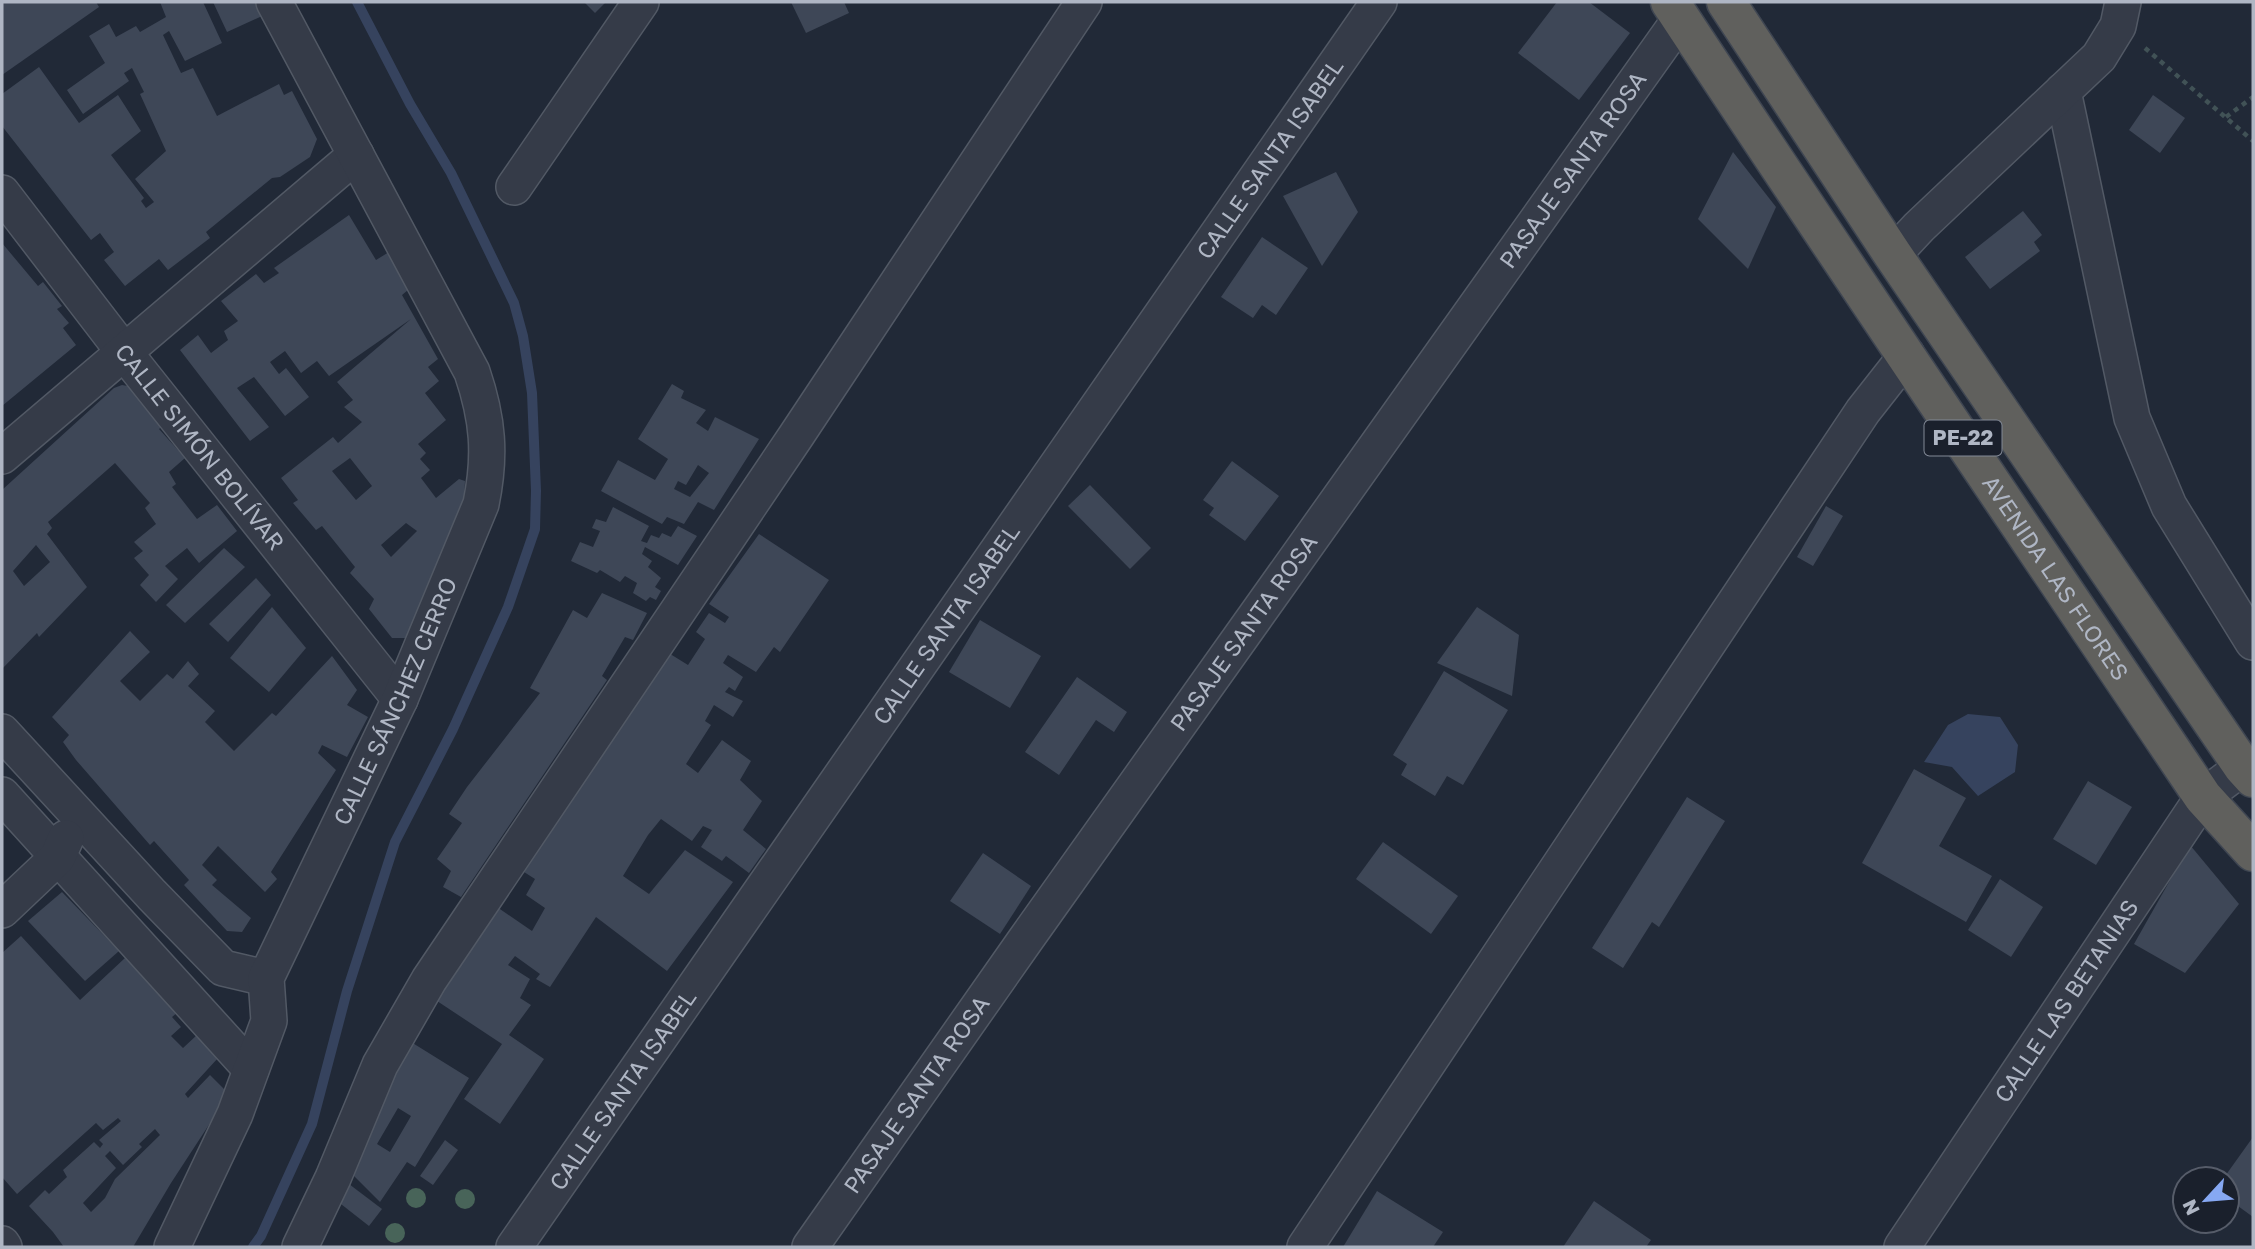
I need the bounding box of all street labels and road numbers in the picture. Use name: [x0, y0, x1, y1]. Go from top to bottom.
street label: CALLE SANTA ISABEL: [1190, 53, 1348, 264]
street label: PASAJE SANTA ROSA: [1493, 66, 1652, 273]
street label: CALLE SIMÓN BOLÍVAR: [110, 338, 291, 555]
road number: PE-22: [1924, 420, 2002, 456]
street label: AVENIDA LAS FLORES: [1977, 470, 2135, 685]
street label: CALLE SANTA ISABEL: [866, 518, 1025, 729]
street label: PASAJE SANTA ROSA: [1164, 528, 1322, 736]
street label: CALLE SÁNCHEZ CERRO: [327, 573, 462, 829]
street label: CALLE LAS BETANIAS: [1988, 894, 2144, 1107]
street label: CALLE SANTA ISABEL: [543, 984, 701, 1195]
street label: PASAJE SANTA ROSA: [837, 990, 995, 1198]

